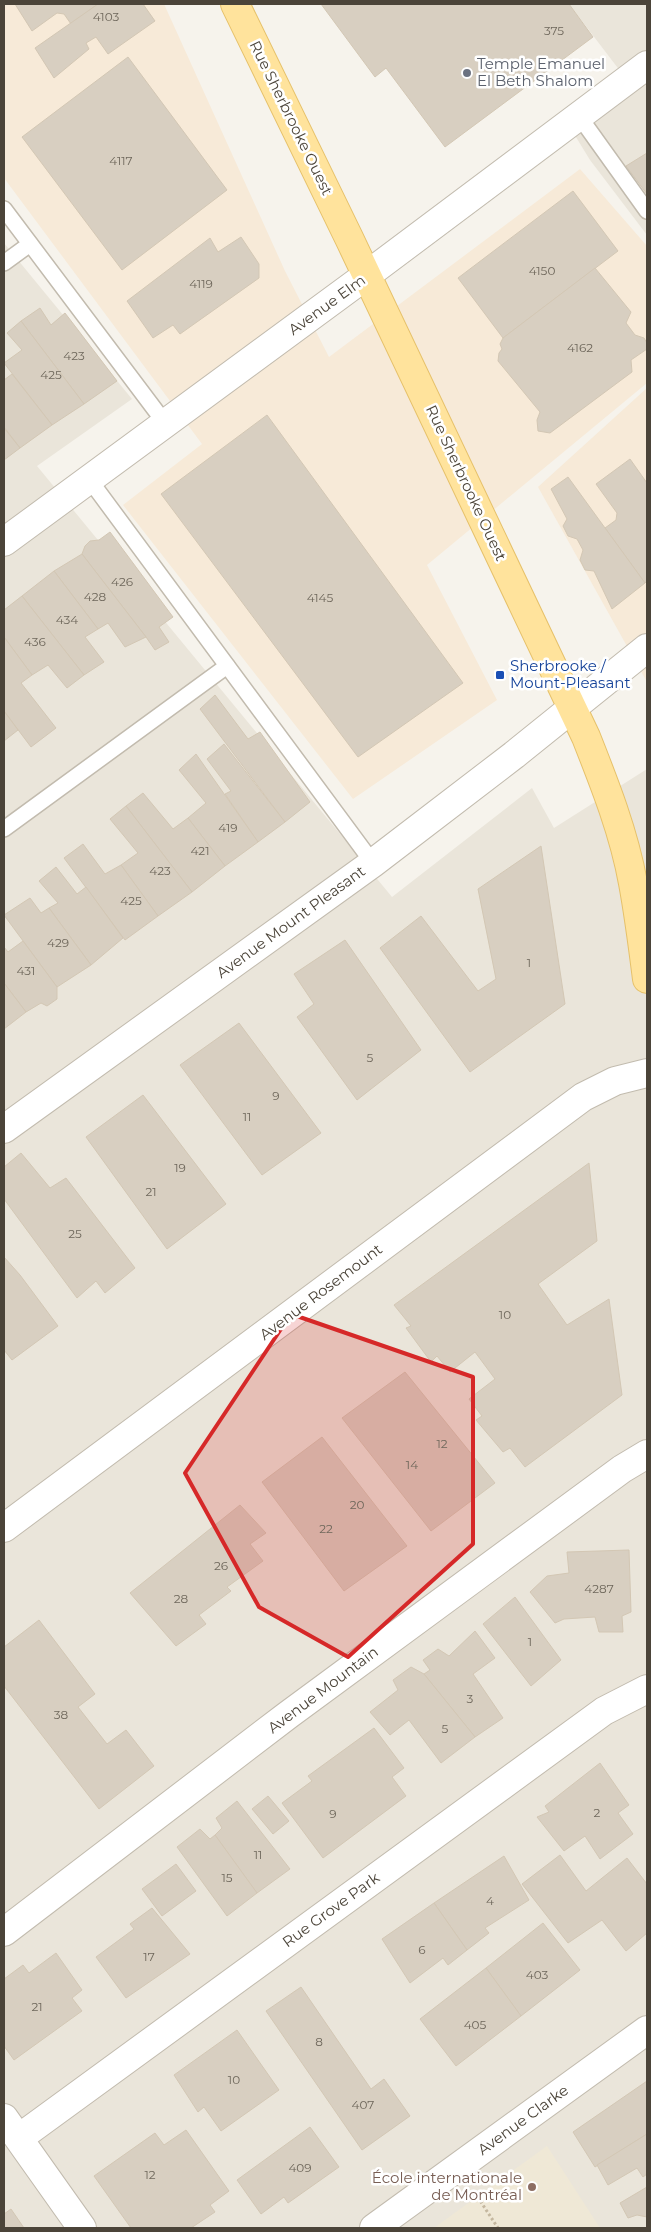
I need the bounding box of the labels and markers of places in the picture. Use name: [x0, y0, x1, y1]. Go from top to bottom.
place label: Temple Emanuel El Beth Shalom: [477, 54, 605, 90]
marker: Temple Emanuel El Beth Shalom: [461, 67, 473, 79]
place label: Sherbrooke / Mount-Pleasant: [510, 656, 631, 692]
marker: Sherbrooke / Mount-Pleasant: [494, 669, 506, 681]
place label: École internationale de Montréal: [372, 2168, 522, 2204]
marker: École internationale de Montréal: [526, 2181, 538, 2193]

